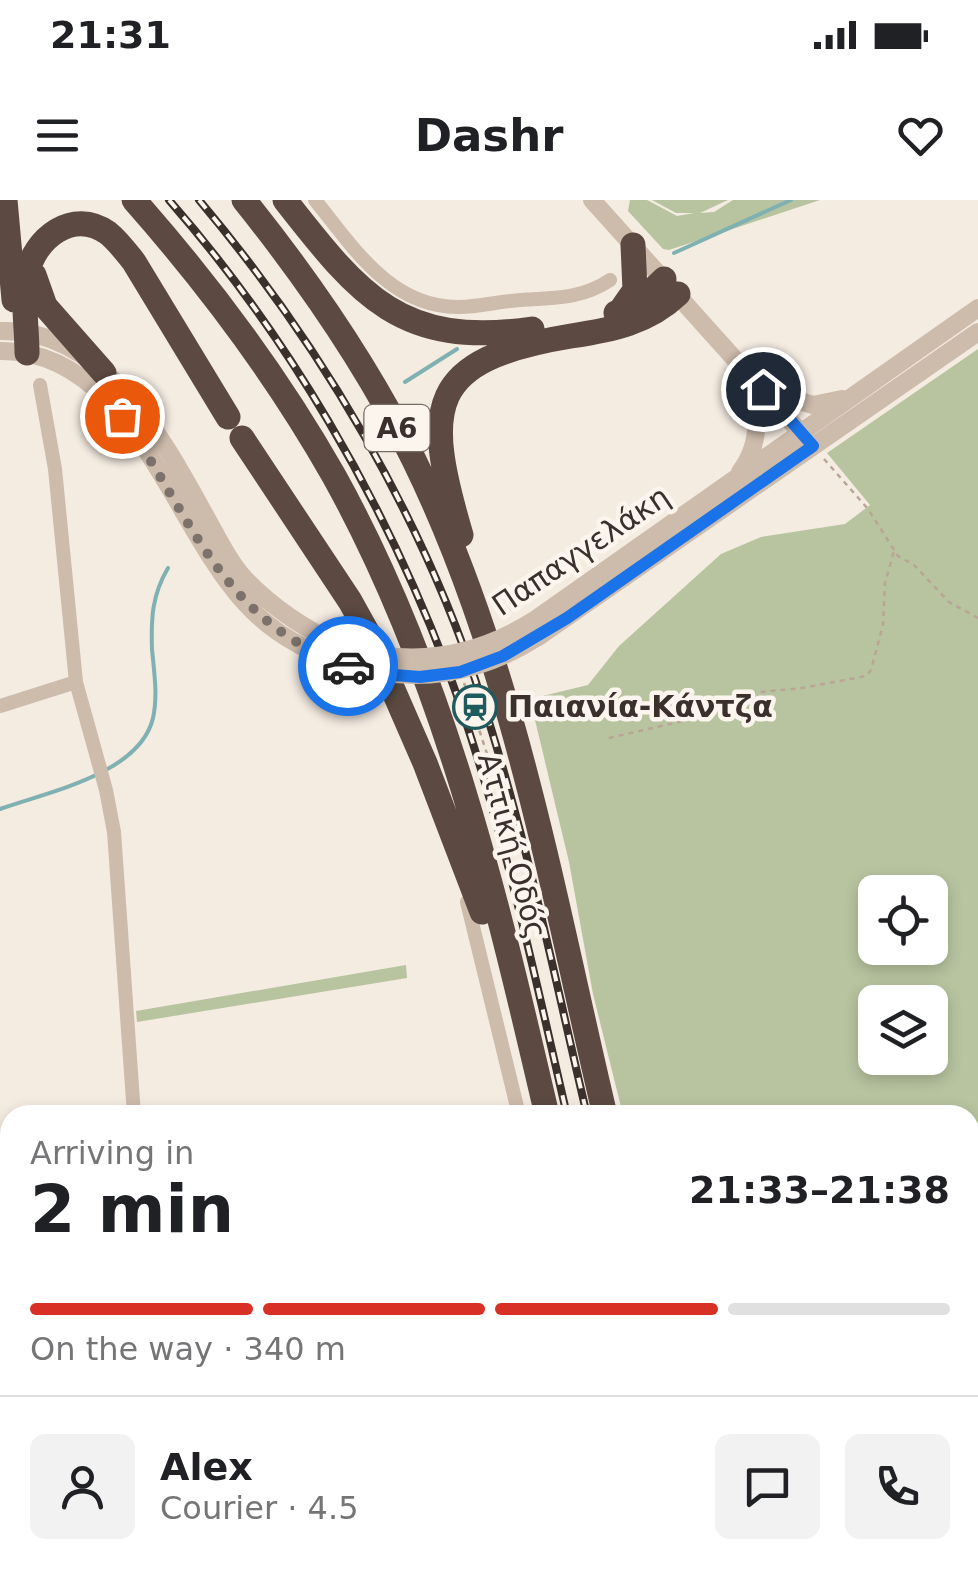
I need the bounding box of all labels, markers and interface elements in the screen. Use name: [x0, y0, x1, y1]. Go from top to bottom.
text: 21:31: [50, 13, 171, 57]
icon: menu: [30, 108, 85, 163]
icon: heart: [893, 108, 948, 163]
text: Dashr: [415, 109, 563, 162]
pin: [721, 347, 806, 432]
icon: home: [736, 362, 791, 417]
pin: [80, 374, 165, 459]
icon: bag: [95, 389, 150, 444]
road number: Α6: [364, 405, 430, 451]
street label: Παπαγγελάκη: [485, 478, 676, 623]
courier: [298, 616, 398, 716]
icon: car: [321, 639, 376, 694]
station icon: Παιανία-Κάντζα: [452, 684, 498, 730]
place label: Παιανία-Κάντζα: [508, 689, 773, 724]
street label: Αττική Οδός: [471, 749, 554, 943]
map controls: [858, 875, 948, 1075]
button: locate: [858, 875, 948, 965]
button: layers: [858, 985, 948, 1075]
text: Arriving in: [30, 1134, 194, 1172]
text: 21:33–21:38: [689, 1168, 950, 1212]
text: 2 min: [30, 1172, 234, 1247]
text: On the way · 340 m: [30, 1330, 346, 1368]
button: person: [30, 1434, 135, 1539]
button: chat: [715, 1434, 820, 1539]
button: phone: [845, 1434, 950, 1539]
text: Alex: [160, 1445, 253, 1489]
text: Courier · 4.5: [160, 1489, 359, 1527]

